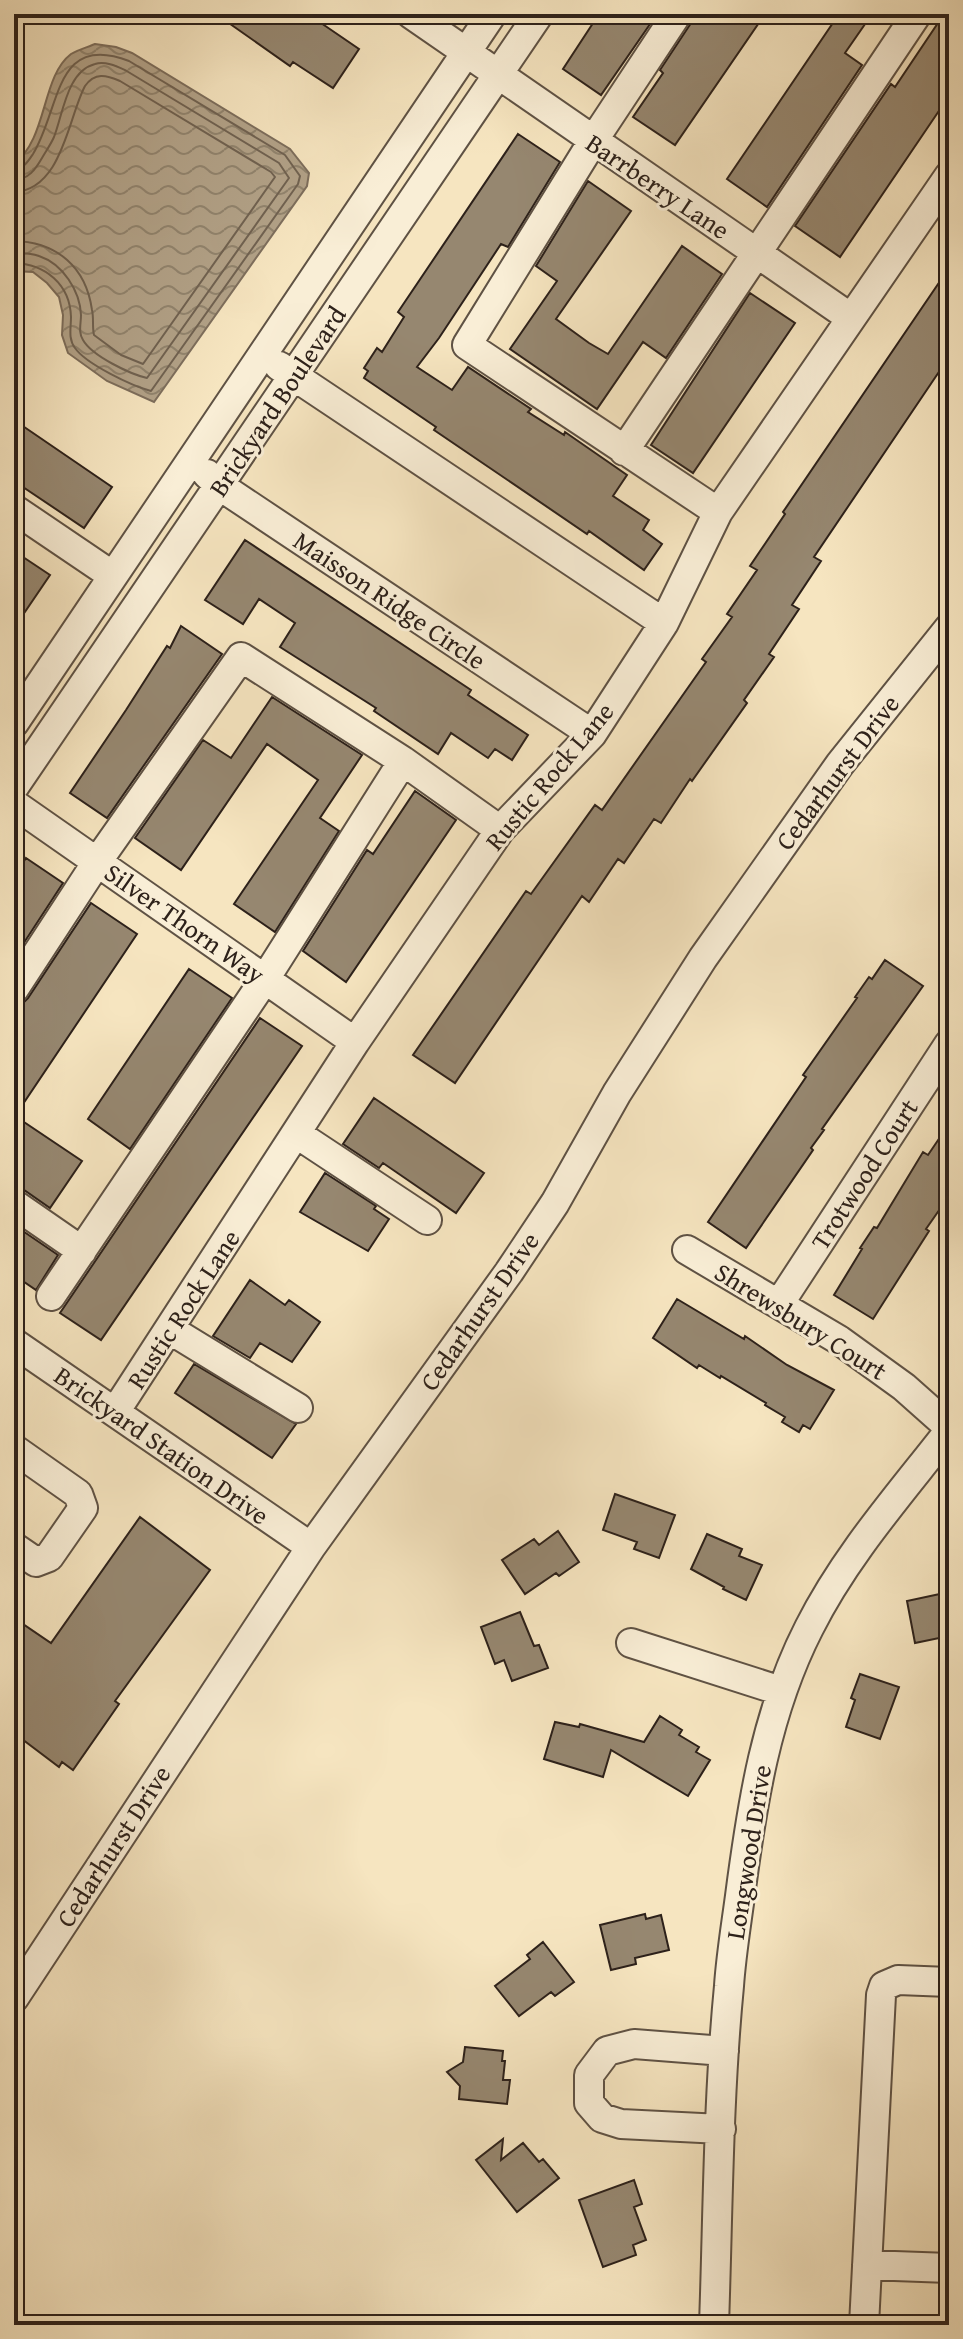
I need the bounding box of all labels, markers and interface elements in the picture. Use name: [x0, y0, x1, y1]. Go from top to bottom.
street label: Barrberry Lane: [578, 123, 738, 249]
street label: Brickyard Boulevard: [199, 298, 355, 504]
street label: Maisson Ridge Circle: [286, 521, 494, 679]
street label: Cedarhurst Drive: [765, 686, 909, 858]
street label: Rustic Rock Lane: [475, 693, 623, 859]
street label: Silver Thorn Way: [97, 853, 273, 993]
street label: Trotwood Court: [801, 1091, 927, 1257]
street label: Rustic Rock Lane: [117, 1222, 249, 1396]
street label: Cedarhurst Drive: [410, 1224, 548, 1398]
street label: Shrewsbury Court: [707, 1252, 895, 1390]
street label: Brickyard Station Drive: [47, 1356, 277, 1534]
street label: Cedarhurst Drive: [46, 1757, 180, 1935]
street label: Longwood Drive: [715, 1762, 781, 1942]

